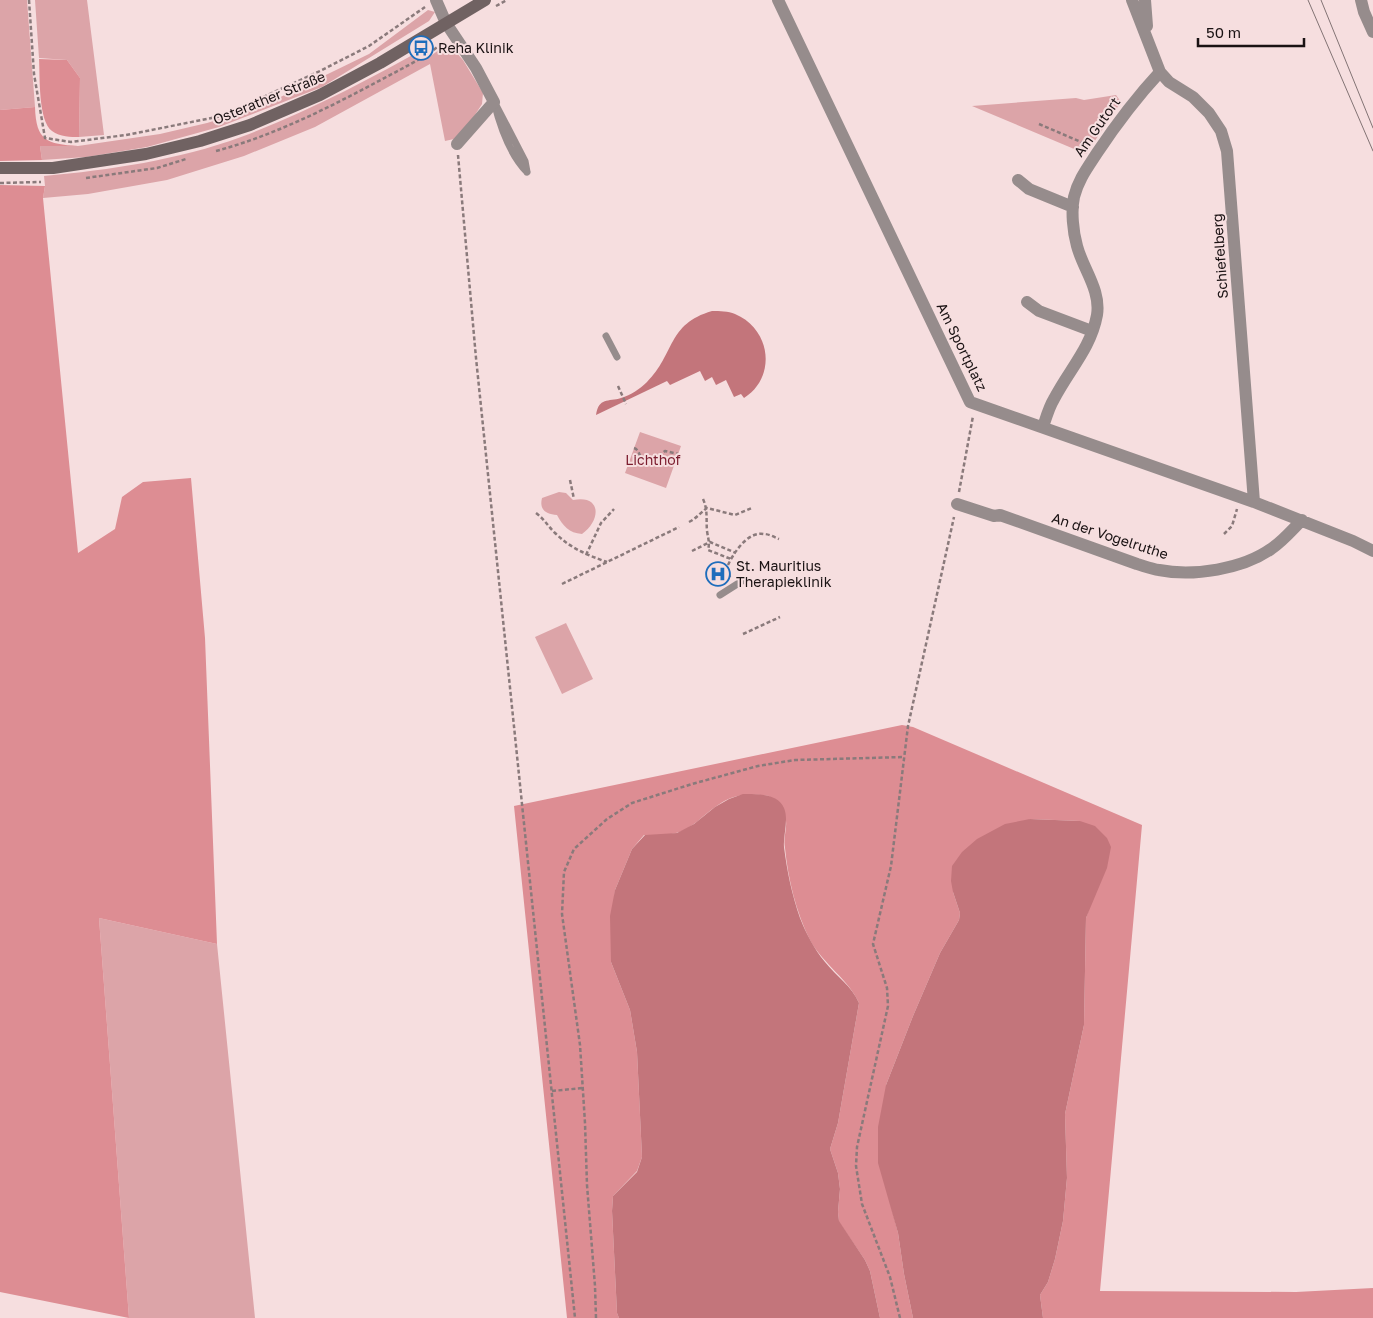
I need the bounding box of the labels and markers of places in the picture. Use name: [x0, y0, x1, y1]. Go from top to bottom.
bus stop icon: Reha Klinik: [408, 35, 434, 61]
place label: Reha Klinik: [438, 39, 514, 56]
place label: St. Mauritius Therapieklinik: [736, 557, 832, 590]
hospital icon: St. Mauritius Therapieklinik: [705, 561, 731, 587]

